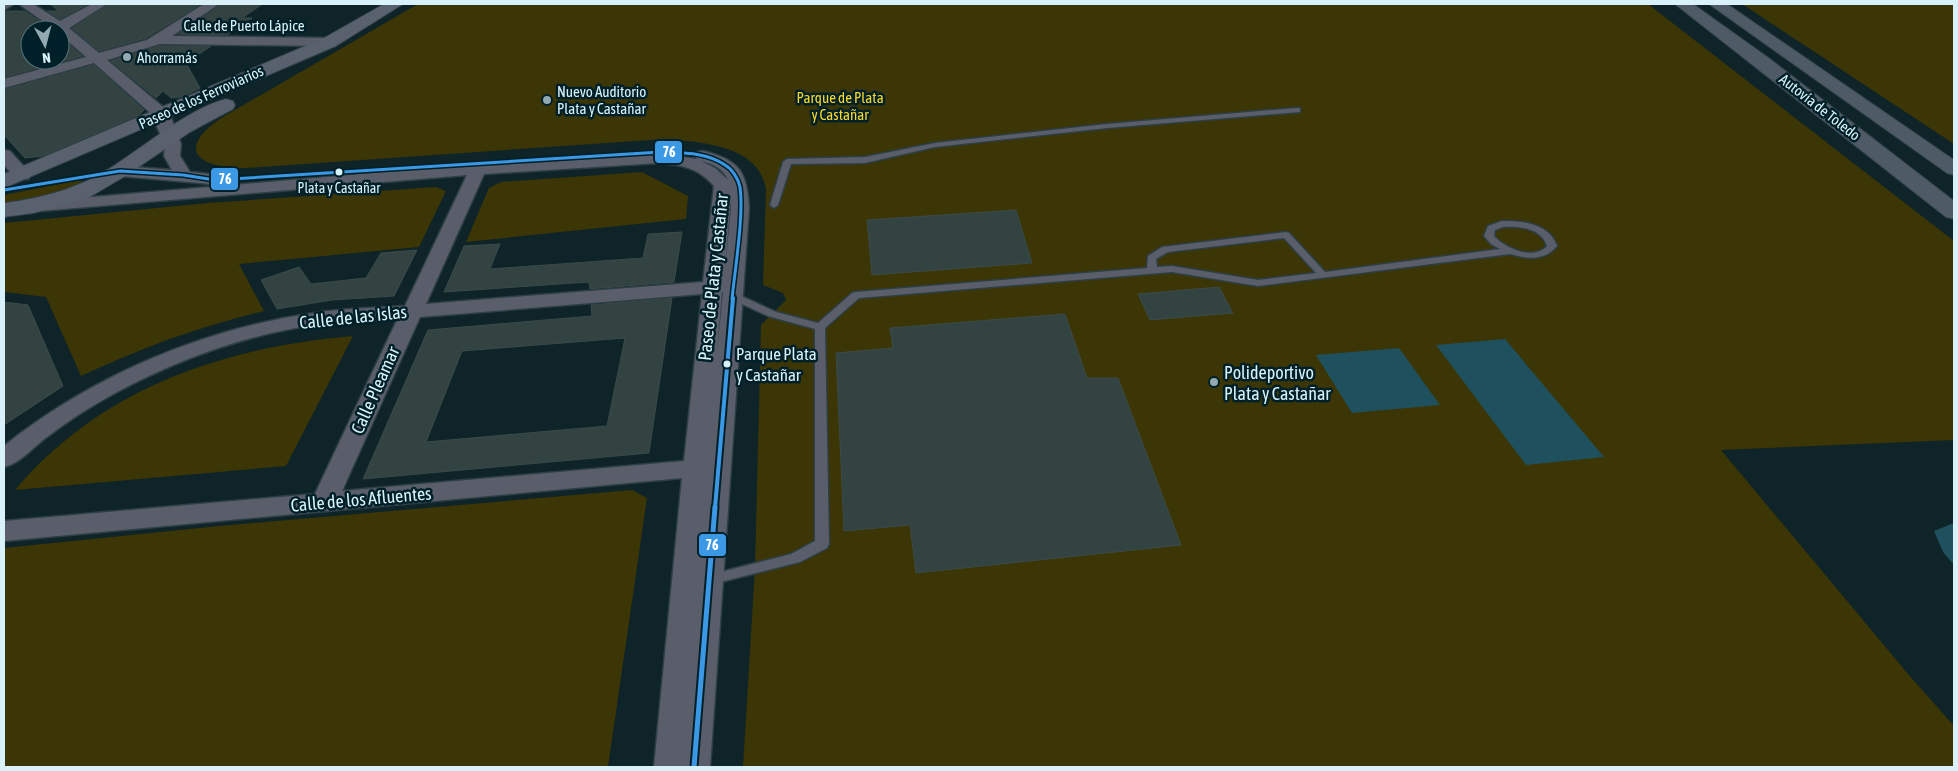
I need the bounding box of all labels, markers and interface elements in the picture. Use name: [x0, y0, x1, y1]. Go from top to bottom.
street label: Calle de Puerto Lápice: [183, 17, 305, 34]
north arrow: [20, 20, 70, 70]
text: N: [42, 49, 52, 66]
place label: Ahorramás: [137, 49, 197, 66]
marker: Ahorramás: [121, 51, 133, 63]
street label: Paseo de los Ferroviarios: [136, 62, 266, 132]
street label: Autovía de Toledo: [1776, 70, 1864, 144]
place label: Nuevo Auditorio Plata y Castañar: [557, 83, 646, 117]
park label: Parque de Plata y Castañar: [796, 89, 884, 123]
marker: Nuevo Auditorio Plata y Castañar: [541, 94, 553, 106]
line badge: 76: [654, 140, 683, 164]
text: 76: [662, 144, 676, 160]
line badge: 76: [210, 167, 239, 191]
marker: Plata y Castañar: [334, 167, 344, 177]
text: 76: [218, 171, 232, 187]
place label: Plata y Castañar: [298, 180, 381, 196]
street label: Paseo de Plata y Castañar: [694, 192, 732, 362]
street label: Calle de las Islas: [298, 301, 408, 333]
street label: Calle Pleamar: [346, 343, 404, 437]
place label: Parque Plata y Castañar: [736, 344, 817, 385]
marker: Parque Plata y Castañar: [722, 359, 732, 369]
place label: Polideportivo Plata y Castañar: [1224, 362, 1331, 404]
marker: Polideportivo Plata y Castañar: [1208, 376, 1220, 388]
street label: Calle de los Afluentes: [290, 482, 432, 516]
line badge: 76: [698, 533, 727, 557]
text: 76: [705, 537, 719, 553]

